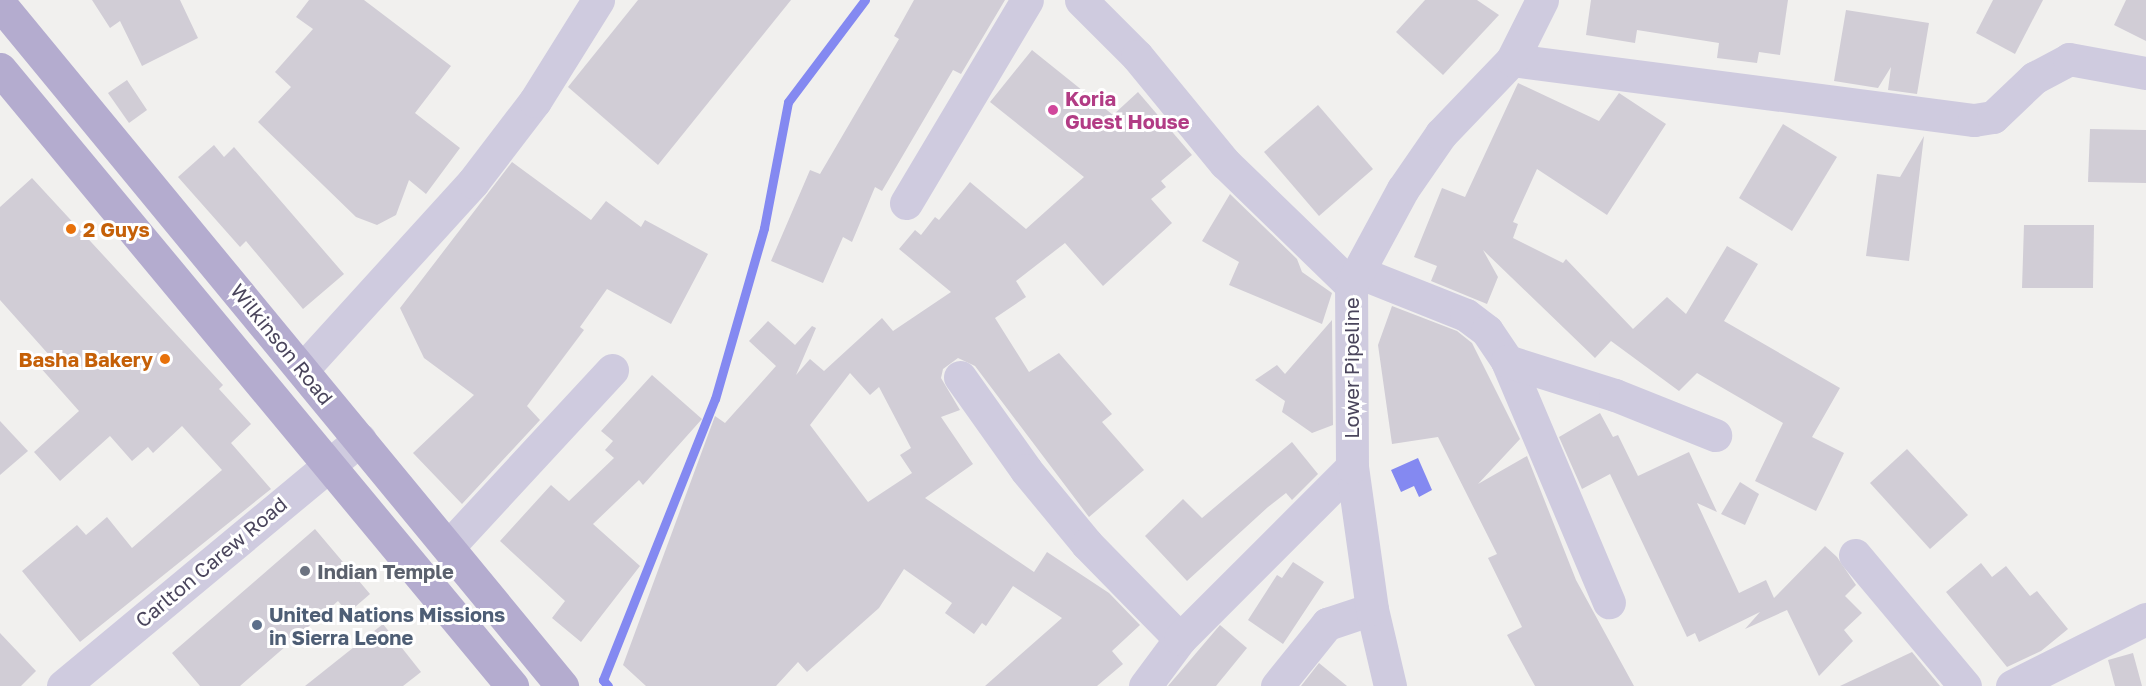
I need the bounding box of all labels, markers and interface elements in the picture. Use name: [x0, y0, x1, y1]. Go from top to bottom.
place label: Koria Guest House: [1065, 86, 1190, 133]
marker: Koria Guest House: [1046, 103, 1060, 117]
place label: 2 Guys: [83, 217, 150, 241]
marker: 2 Guys: [64, 222, 78, 236]
street label: Wilkinson Road: [226, 279, 338, 409]
street label: Lower Pipeline: [1339, 297, 1363, 439]
place label: Basha Bakery: [18, 347, 153, 371]
marker: Basha Bakery: [158, 352, 172, 366]
street label: Carlton Carew Road: [130, 492, 292, 632]
place label: Indian Temple: [317, 559, 454, 583]
marker: Indian Temple: [298, 564, 312, 578]
place label: United Nations Missions in Sierra Leone: [269, 602, 505, 649]
marker: United Nations Missions in Sierra Leone: [250, 618, 264, 632]

